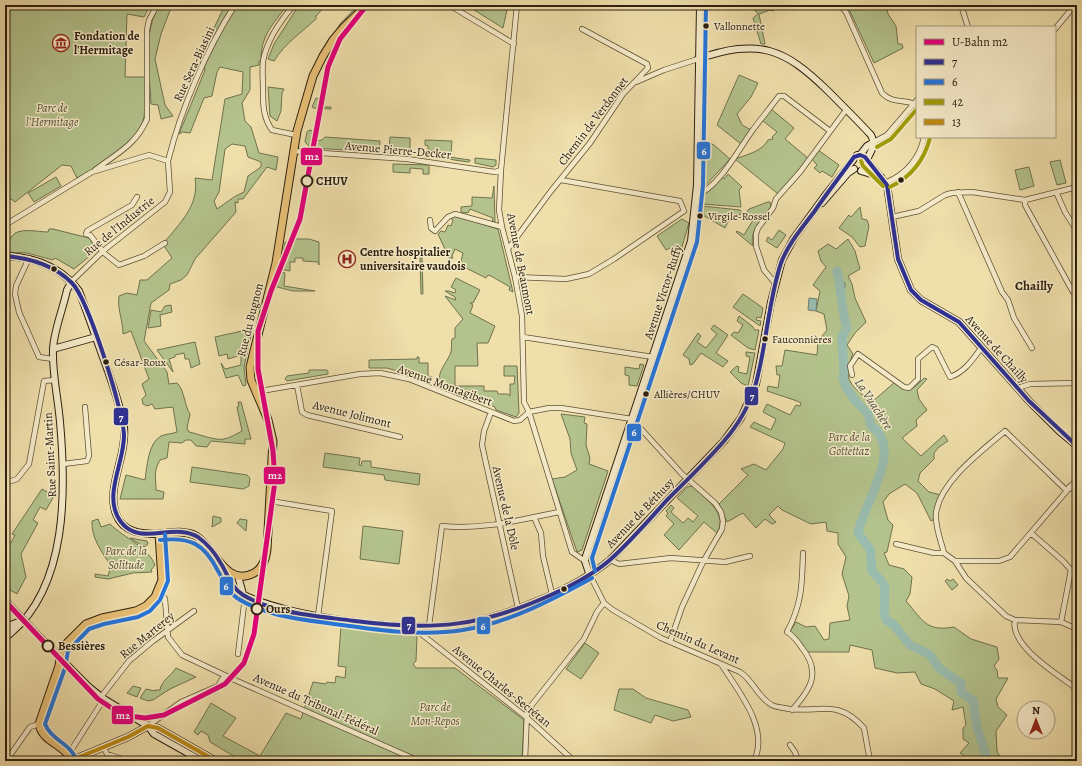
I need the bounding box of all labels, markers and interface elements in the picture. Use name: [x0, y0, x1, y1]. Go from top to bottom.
place label: Vallonnette: [713, 19, 765, 34]
marker: Vallonnette: [701, 21, 711, 31]
street label: Rue Sera-Biasini: [170, 24, 218, 104]
legend: [916, 26, 1056, 138]
place label: Fondation de l'Hermitage: [74, 28, 140, 58]
museum icon: Fondation de l'Hermitage: [51, 33, 71, 53]
text: U-Bahn m2: [952, 34, 1008, 50]
text: 7: [952, 54, 958, 70]
street label: Chemin de Verdonnet: [554, 73, 632, 169]
text: 6: [952, 74, 958, 90]
text: 42: [952, 94, 963, 110]
park label: Parc de l'Hermitage: [26, 100, 79, 130]
text: 13: [952, 114, 961, 130]
street label: Avenue Pierre-Decker: [343, 137, 452, 163]
line badge: 6: [696, 141, 711, 160]
text: 6: [701, 144, 707, 159]
line badge: m2: [300, 147, 323, 166]
text: m2: [305, 149, 320, 164]
place label: CHUV: [316, 173, 348, 189]
marker: CHUV: [300, 174, 314, 188]
unlabelled marker: [896, 175, 906, 185]
street label: Rue de l'Industrie: [80, 193, 158, 259]
place label: Virgile-Rossel: [707, 209, 770, 224]
street label: Avenue de Beaumont: [503, 211, 539, 316]
marker: Virgile-Rossel: [695, 211, 705, 221]
street label: Avenue Victor-Ruffy: [640, 242, 686, 342]
place label: Centre hospitalier universitaire vaudois: [360, 244, 466, 274]
hospital icon: Centre hospitalier universitaire vaudois: [337, 249, 357, 269]
unlabelled marker: [49, 264, 59, 274]
district label: Chailly: [1015, 277, 1054, 294]
street label: Rue du Bugnon: [233, 281, 267, 358]
street label: Avenue de Chailly: [961, 311, 1032, 387]
place label: Fauconnières: [772, 332, 832, 347]
marker: Fauconnières: [760, 334, 770, 344]
place label: César-Roux: [114, 355, 167, 370]
marker: César-Roux: [101, 357, 111, 367]
street label: Avenue Montagibert: [395, 360, 495, 410]
water label: La Vuachère: [851, 375, 897, 433]
line badge: 7: [744, 386, 759, 406]
place label: Allières/CHUV: [653, 387, 720, 402]
marker: Allières/CHUV: [641, 389, 651, 399]
text: 7: [750, 389, 755, 404]
street label: Avenue Jolimont: [310, 396, 393, 431]
line badge: 7: [113, 407, 129, 426]
text: 7: [119, 410, 124, 425]
street label: Rue Saint-Martin: [40, 412, 60, 498]
line badge: 6: [626, 423, 642, 442]
text: 6: [631, 425, 637, 440]
park label: Parc de la Gottettaz: [828, 429, 870, 459]
street label: Avenue de la Dôle: [488, 463, 523, 552]
line badge: m2: [263, 466, 286, 485]
text: m2: [268, 468, 283, 483]
street label: Avenue de Béthusy: [602, 474, 678, 552]
park label: Parc de la Solitude: [105, 543, 147, 573]
line badge: 6: [219, 576, 234, 596]
text: 6: [223, 579, 229, 594]
unlabelled marker: [559, 584, 569, 594]
place label: Ours: [266, 601, 291, 617]
marker: Ours: [250, 602, 264, 616]
street label: Rue Marterey: [116, 608, 178, 662]
line badge: 7: [401, 616, 416, 635]
line badge: 6: [476, 616, 491, 635]
street label: Chemin du Levant: [654, 616, 742, 668]
text: 7: [407, 618, 412, 633]
text: 6: [480, 619, 486, 634]
place label: Bessières: [58, 638, 105, 654]
marker: Bessières: [41, 639, 55, 653]
street label: Avenue Charles-Secrétan: [449, 641, 555, 731]
street label: Avenue du Tribunal-Fédéral: [250, 669, 381, 739]
park label: Parc de Mon-Repos: [410, 699, 460, 729]
north arrow: [1016, 700, 1056, 740]
text: N: [1032, 703, 1040, 718]
line badge: m2: [111, 705, 134, 725]
text: m2: [116, 708, 131, 723]

